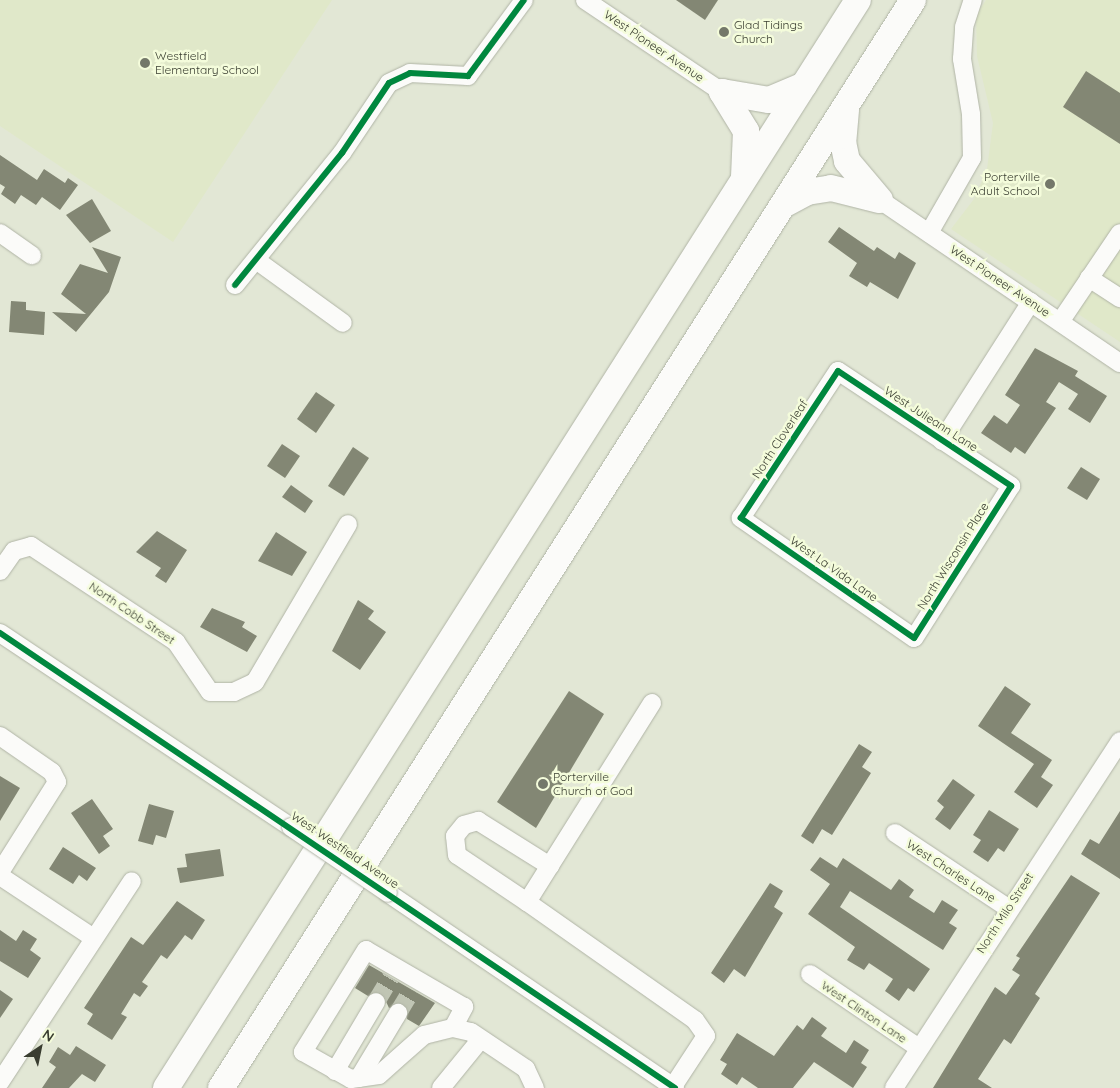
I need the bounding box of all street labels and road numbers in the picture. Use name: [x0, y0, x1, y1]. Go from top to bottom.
street label: West Pioneer Avenue: [601, 7, 707, 85]
street label: West Pioneer Avenue: [947, 242, 1053, 320]
street label: West Julieann Lane: [881, 383, 981, 455]
street label: North Cloverleaf: [749, 397, 811, 481]
street label: North Wisconsin Place: [914, 500, 992, 612]
street label: West La Vida Lane: [787, 533, 881, 605]
street label: North Cobb Street: [86, 579, 178, 647]
street label: West Westfield Avenue: [288, 809, 402, 891]
street label: West Charles Lane: [904, 837, 998, 905]
street label: North Milo Street: [974, 870, 1036, 956]
street label: West Clinton Lane: [818, 978, 910, 1046]

